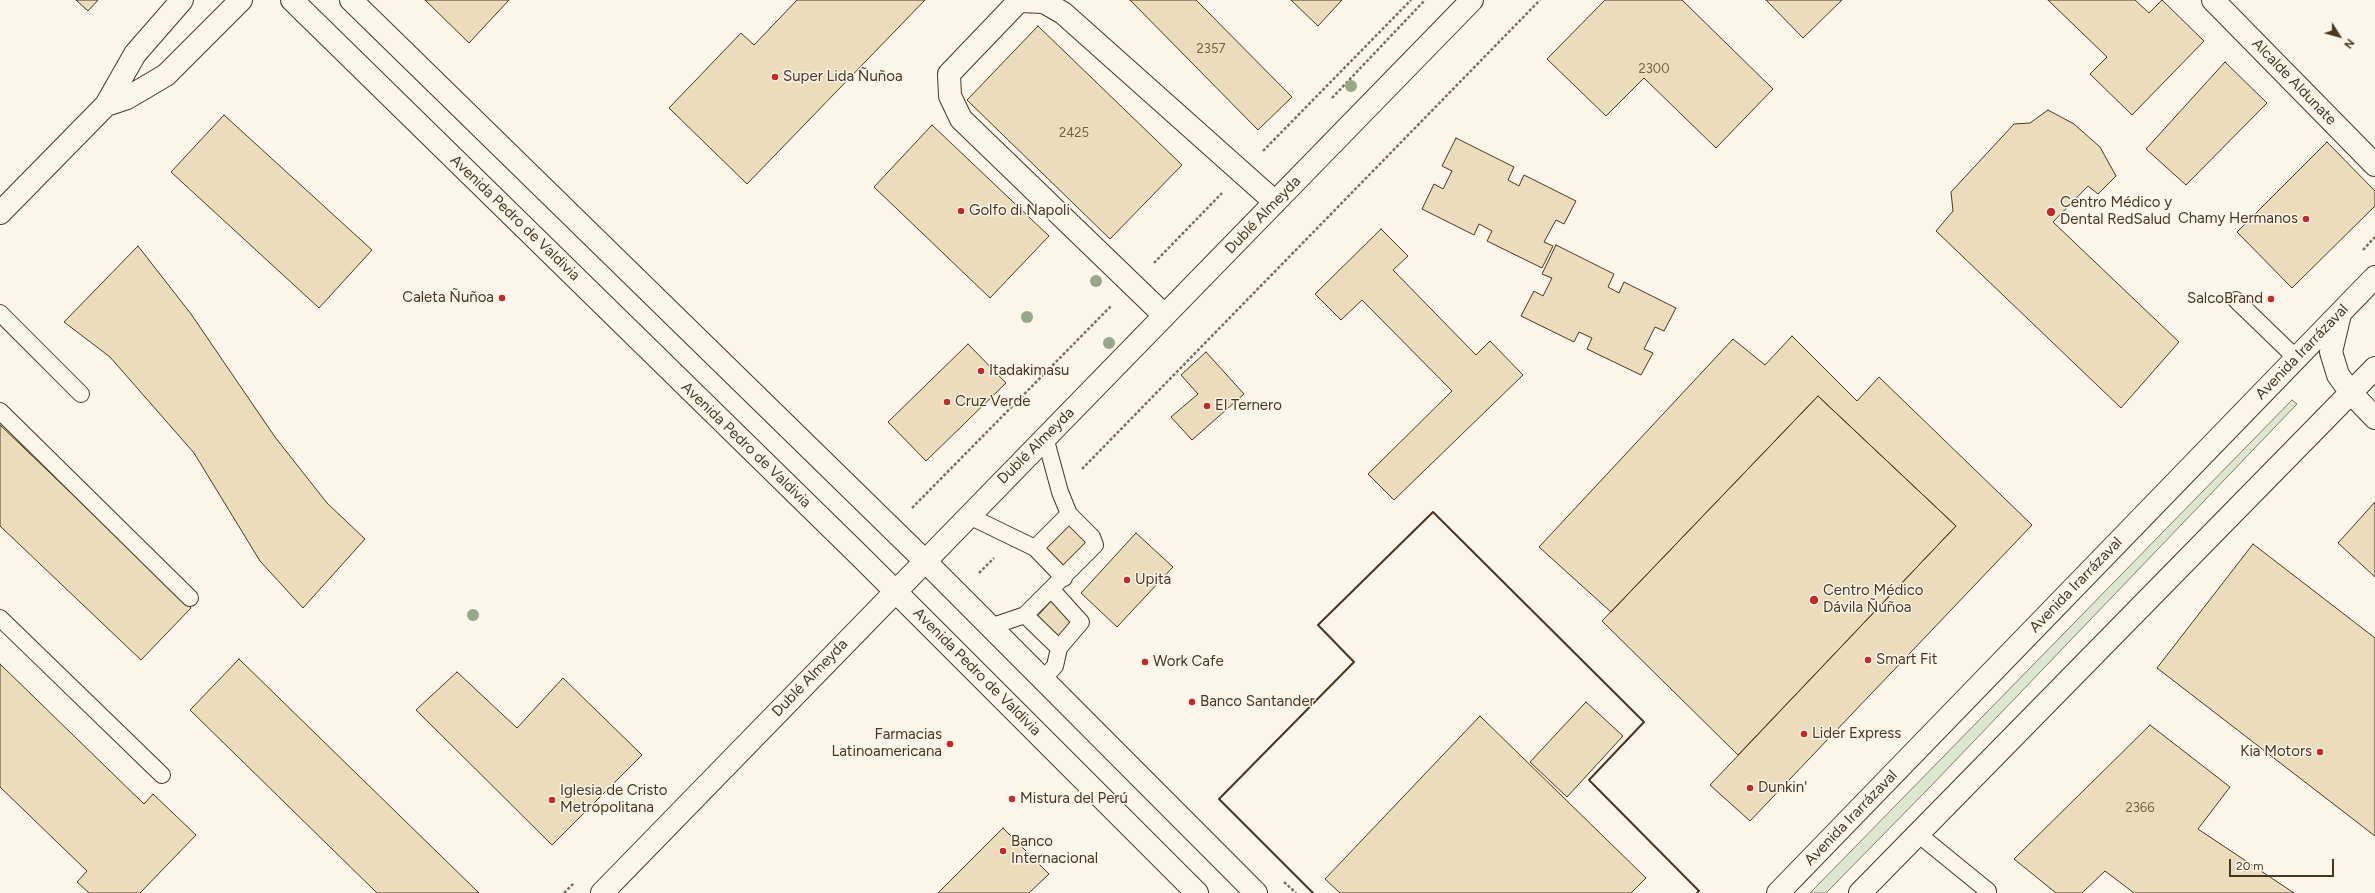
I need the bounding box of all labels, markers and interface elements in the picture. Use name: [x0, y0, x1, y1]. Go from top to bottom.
north arrow: [2319, 16, 2359, 56]
street label: Alcalde Aldunate: [2248, 35, 2340, 129]
text: N: [2341, 36, 2357, 51]
house number: 2357: [1197, 41, 1225, 57]
house number: 2300: [1638, 61, 1670, 77]
place label: Super Lida Ñuñoa: [783, 68, 903, 86]
marker: Super Lida Ñuñoa: [770, 72, 780, 82]
house number: 2425: [1059, 125, 1089, 141]
street label: Avenida Pedro de Valdivia: [446, 151, 584, 285]
street label: Dublé Almeyda: [1221, 172, 1305, 258]
place label: Centro Médico y Dental RedSalud: [2060, 194, 2172, 229]
place label: Golfo di Napoli: [969, 202, 1070, 220]
marker: Golfo di Napoli: [956, 206, 966, 216]
marker: Centro Médico y Dental RedSalud: [2045, 206, 2057, 218]
place label: Chamy Hermanos: [2178, 210, 2298, 228]
marker: Chamy Hermanos: [2301, 214, 2311, 224]
place label: Caleta Ñuñoa: [402, 289, 494, 307]
place label: SalcoBrand: [2187, 290, 2263, 308]
marker: Caleta Ñuñoa: [497, 293, 507, 303]
marker: SalcoBrand: [2266, 294, 2276, 304]
street label: Avenida Irarrázaval: [2252, 300, 2352, 404]
place label: Itadakimasu: [989, 362, 1069, 380]
marker: Itadakimasu: [976, 366, 986, 376]
street label: Avenida Pedro de Valdivia: [677, 378, 815, 512]
place label: Cruz Verde: [955, 393, 1030, 411]
marker: Cruz Verde: [942, 397, 952, 407]
place label: El Ternero: [1215, 397, 1282, 415]
marker: El Ternero: [1202, 401, 1212, 411]
street label: Dublé Almeyda: [994, 404, 1078, 488]
street label: Avenida Irarrázaval: [2026, 533, 2126, 637]
place label: Upita: [1135, 571, 1171, 589]
marker: Upita: [1122, 575, 1132, 585]
place label: Centro Médico Dávila Ñuñoa: [1823, 582, 1923, 617]
marker: Centro Médico Dávila Ñuñoa: [1808, 594, 1820, 606]
street label: Avenida Pedro de Valdivia: [909, 604, 1045, 740]
street label: Dublé Almeyda: [768, 635, 852, 721]
place label: Smart Fit: [1876, 651, 1937, 669]
place label: Work Cafe: [1153, 653, 1224, 671]
marker: Smart Fit: [1863, 655, 1873, 665]
marker: Work Cafe: [1140, 657, 1150, 667]
place label: Banco Santander: [1200, 693, 1315, 711]
marker: Banco Santander: [1187, 697, 1197, 707]
place label: Lider Express: [1812, 725, 1901, 743]
place label: Farmacias Latinoamericana: [831, 726, 942, 761]
marker: Lider Express: [1799, 729, 1809, 739]
marker: Farmacias Latinoamericana: [945, 739, 955, 749]
place label: Kia Motors: [2240, 743, 2312, 761]
marker: Kia Motors: [2315, 747, 2325, 757]
street label: Avenida Irarrázaval: [1801, 766, 1901, 870]
place label: Dunkin': [1758, 779, 1807, 797]
place label: Iglesia de Cristo Metropolitana: [560, 782, 668, 817]
marker: Dunkin': [1745, 783, 1755, 793]
place label: Mistura del Perú: [1020, 790, 1128, 808]
marker: Mistura del Perú: [1007, 794, 1017, 804]
marker: Iglesia de Cristo Metropolitana: [547, 795, 557, 805]
house number: 2366: [2125, 800, 2155, 816]
place label: Banco Internacional: [1011, 833, 1098, 868]
marker: Banco Internacional: [998, 846, 1008, 856]
scale bar: [2231, 851, 2336, 877]
text: 20 m: [2236, 859, 2264, 873]

